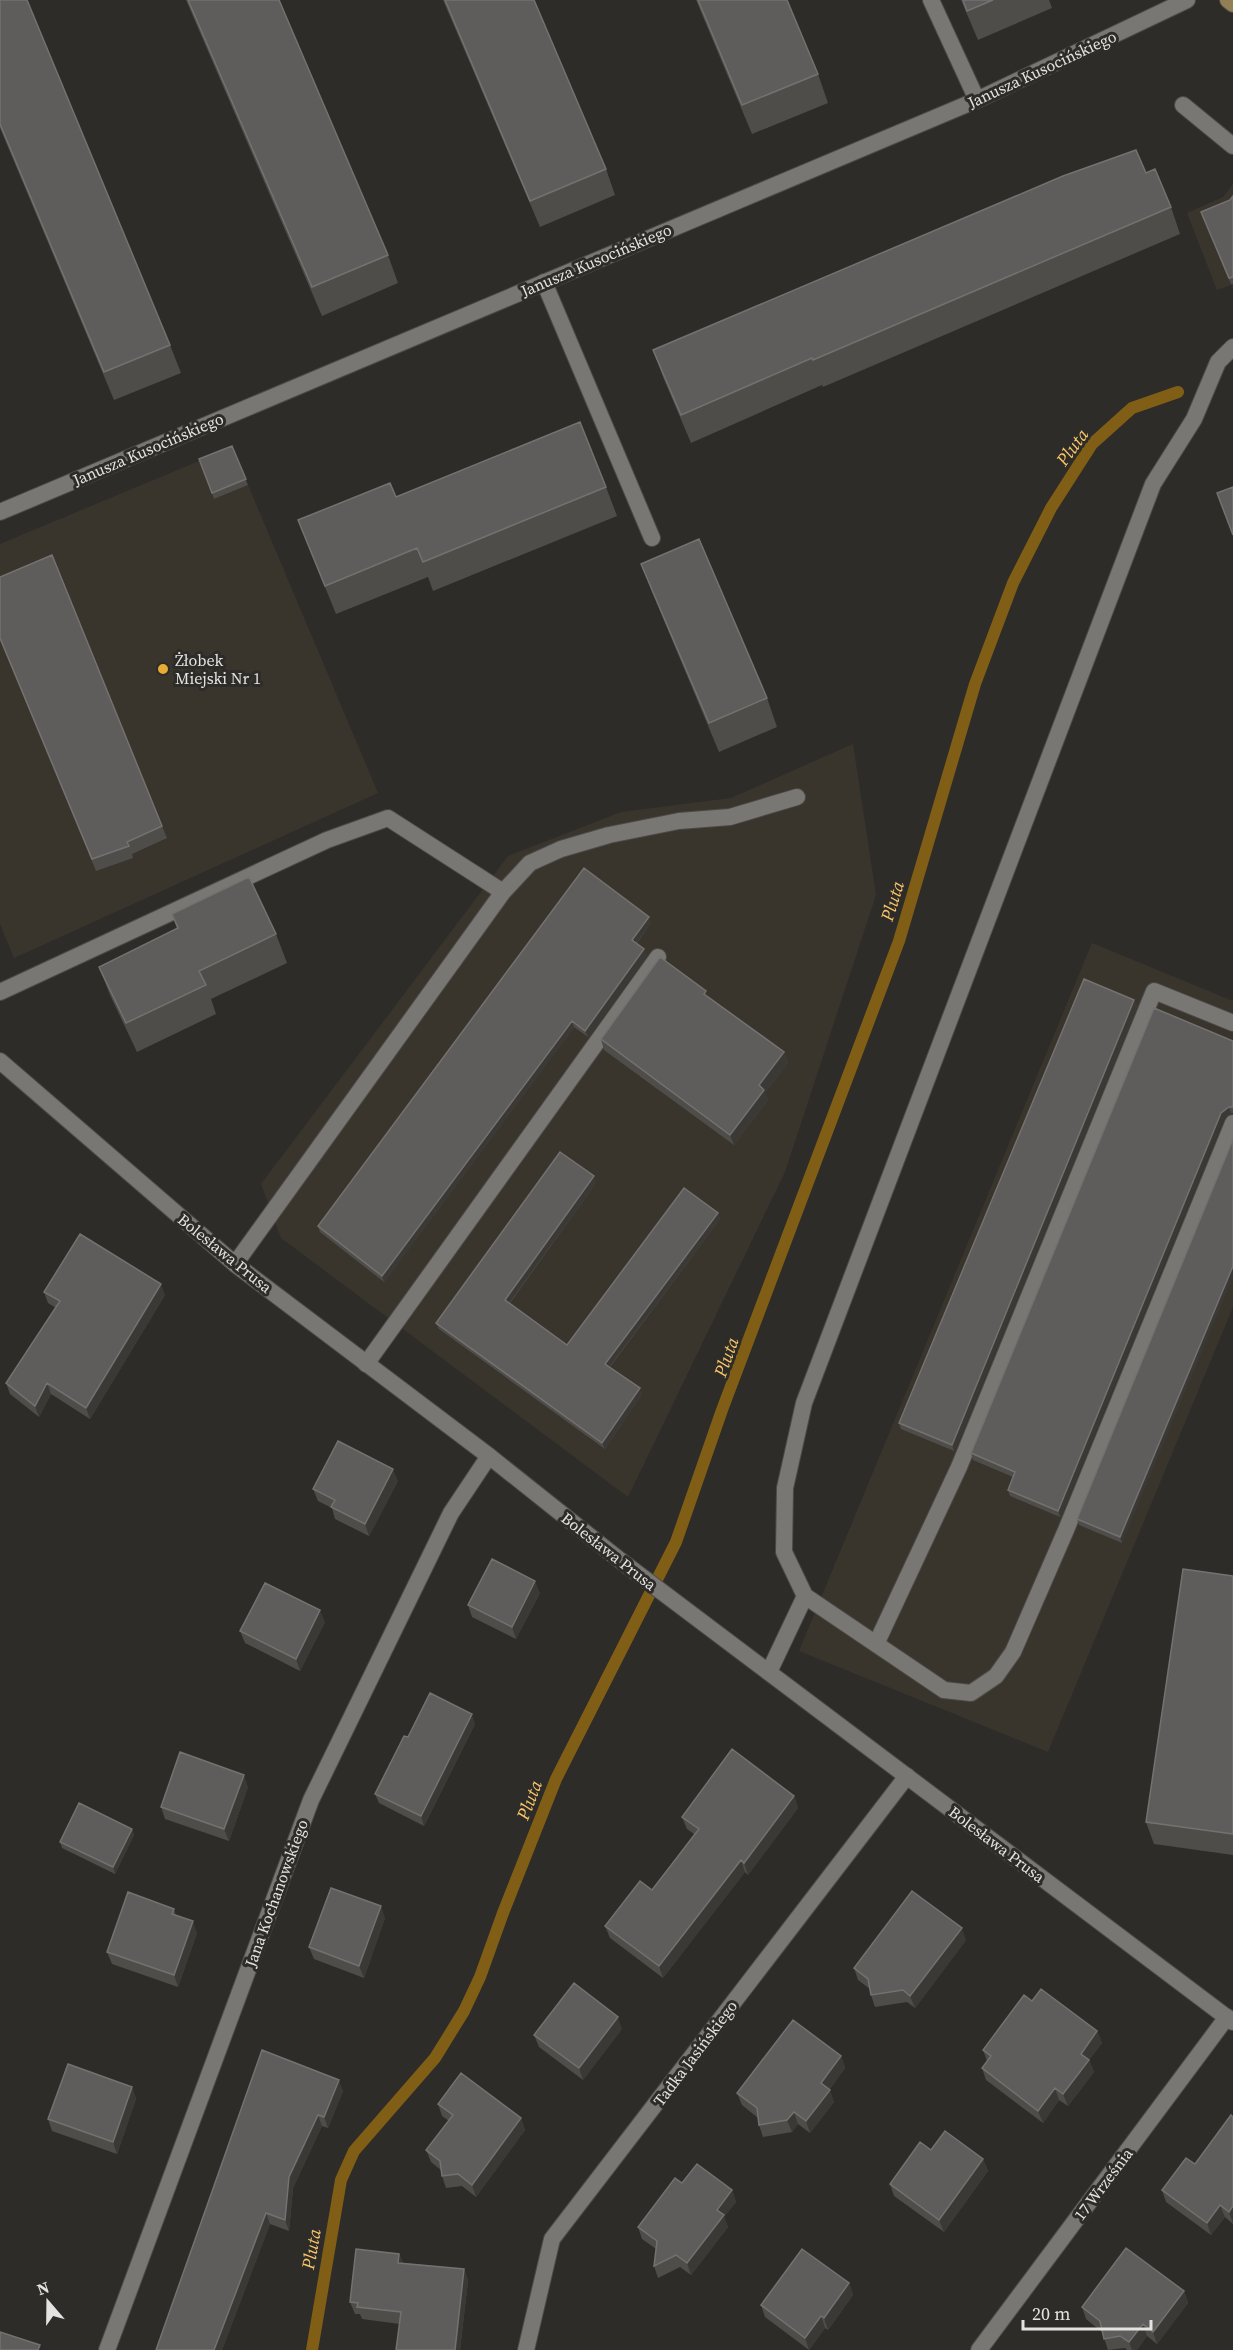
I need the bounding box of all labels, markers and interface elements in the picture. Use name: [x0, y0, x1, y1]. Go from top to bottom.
street label: Janusza Kusocińskiego: [963, 25, 1120, 114]
street label: Janusza Kusocińskiego: [516, 218, 675, 302]
street label: Janusza Kusocińskiego: [68, 407, 227, 491]
water label: Pluta: [1049, 423, 1094, 472]
place label: Żłobek Miejski Nr 1: [175, 649, 261, 689]
marker: Żłobek Miejski Nr 1: [156, 662, 170, 676]
water label: Pluta: [874, 877, 910, 925]
street label: Bolesława Prusa: [173, 1208, 277, 1298]
water label: Pluta: [707, 1333, 745, 1381]
street label: Bolesława Prusa: [557, 1507, 662, 1596]
water label: Pluta: [510, 1776, 548, 1824]
street label: Bolesława Prusa: [944, 1801, 1050, 1888]
street label: Jana Kochanowskiego: [239, 1816, 313, 1971]
street label: Tadka Jasińskiego: [648, 1995, 742, 2110]
street label: 17 Września: [1068, 2143, 1138, 2225]
water label: Pluta: [295, 2226, 327, 2272]
north arrow: [18, 2272, 78, 2332]
text: N: [34, 2275, 52, 2300]
scale bar: [1023, 2293, 1150, 2331]
text: 20 m: [1032, 2301, 1070, 2326]

